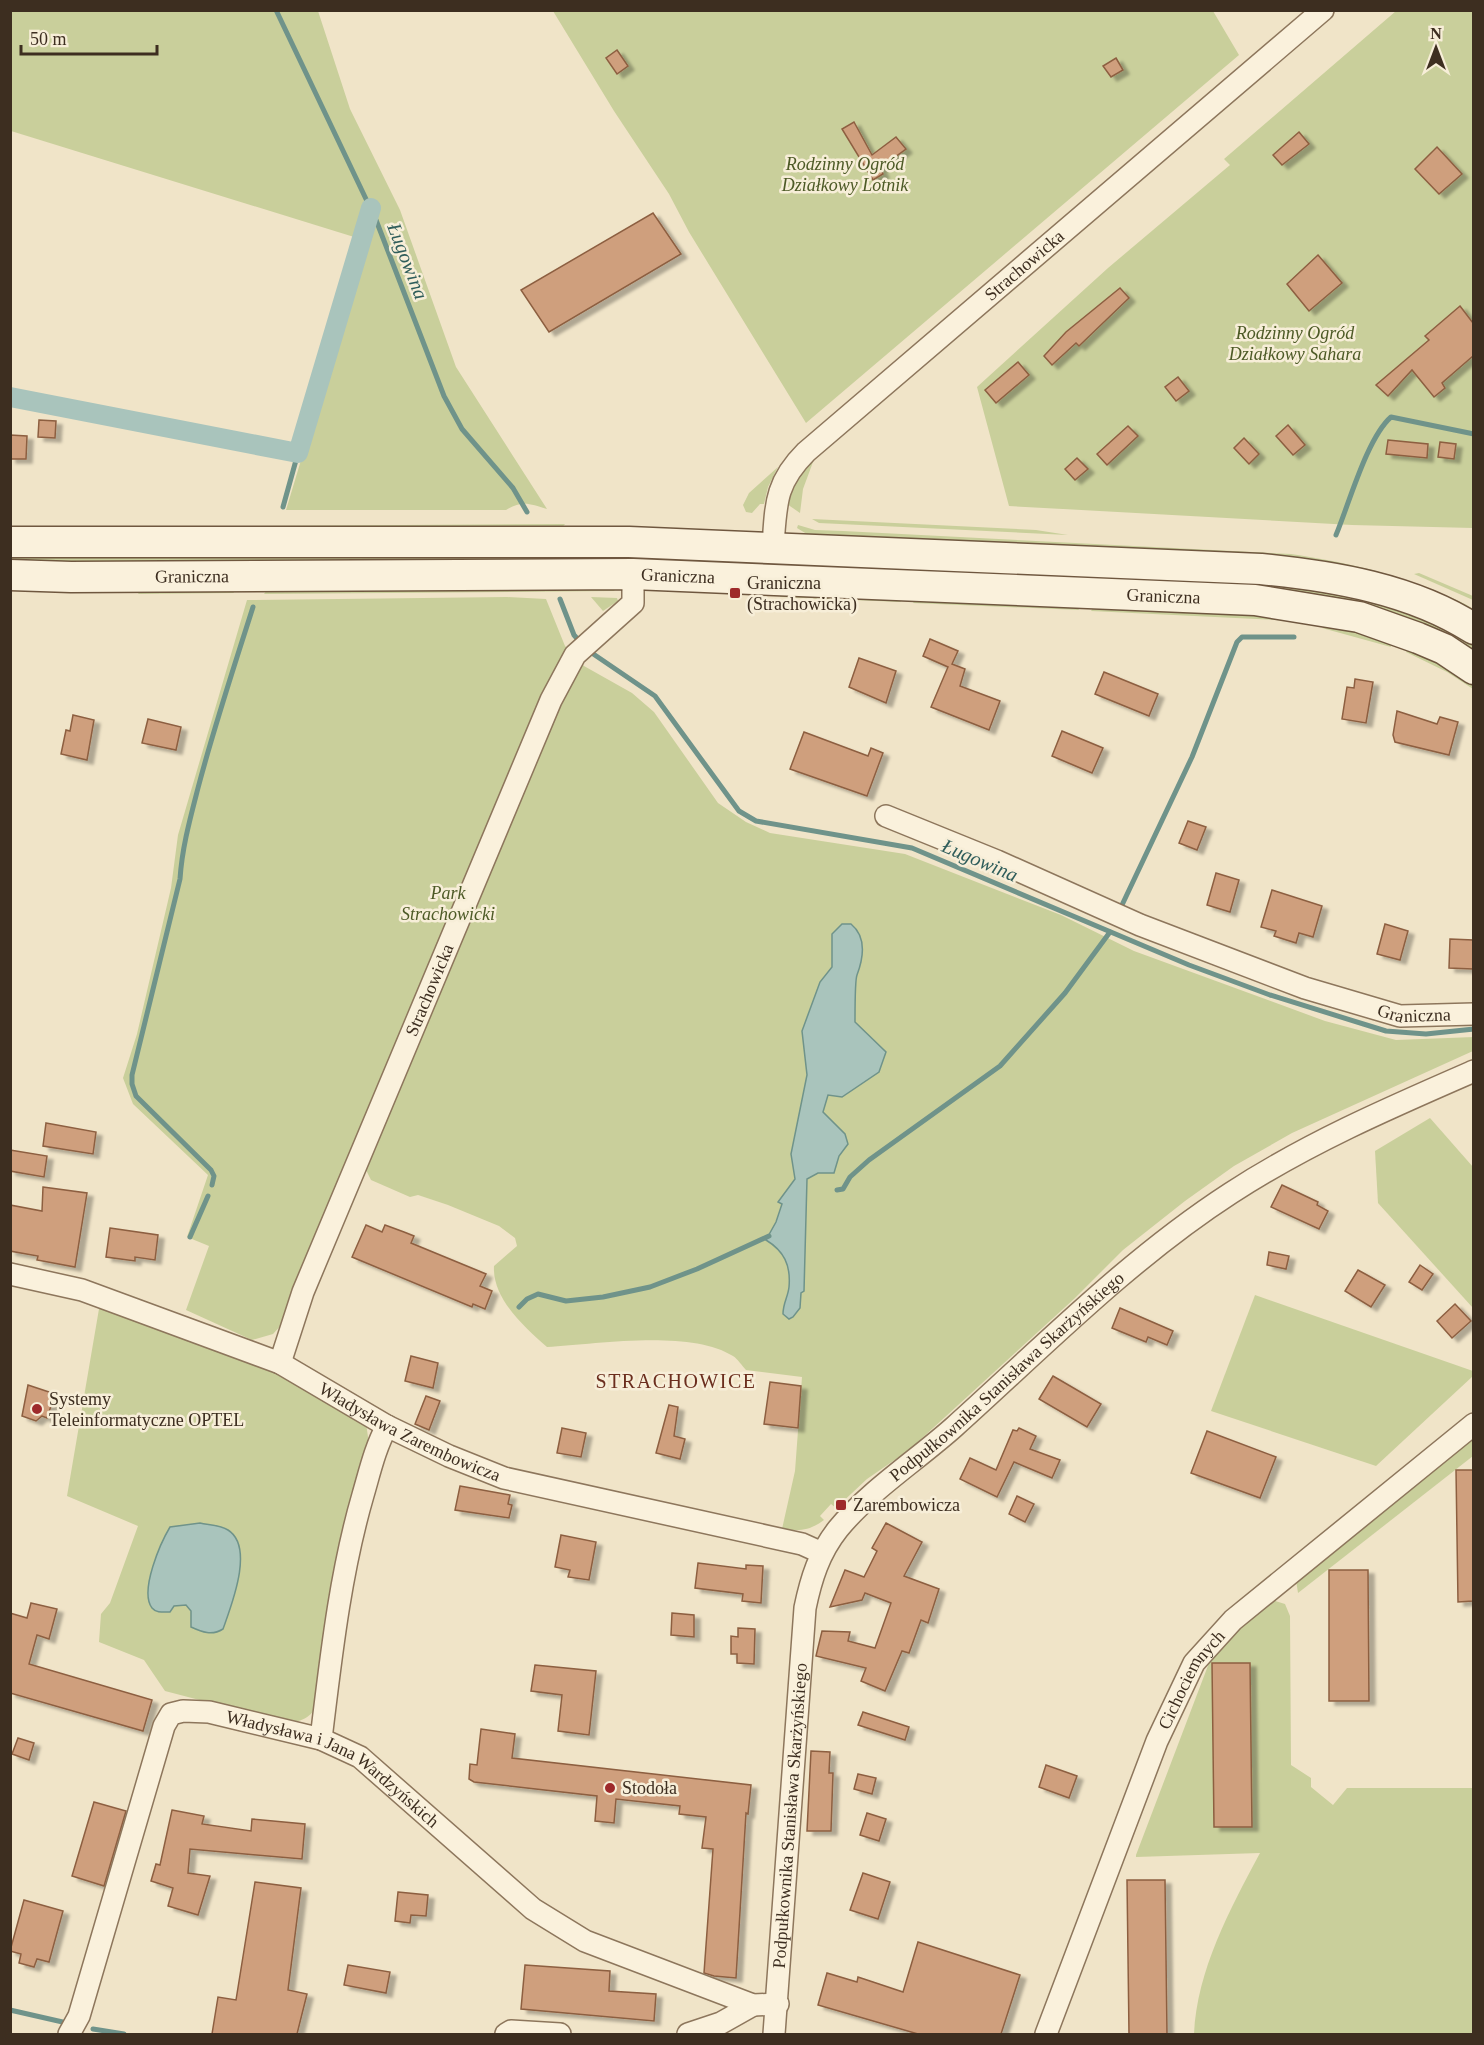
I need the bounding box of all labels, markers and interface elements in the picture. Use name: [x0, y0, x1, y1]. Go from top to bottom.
scale bar: [21, 18, 158, 56]
north arrow: [1406, 18, 1466, 78]
text: N: [1430, 25, 1442, 42]
text: 50 m: [30, 29, 67, 49]
park label: Rodzinny Ogród Działkowy Lotnik: [781, 154, 909, 195]
water label: Ługowina: [382, 219, 433, 303]
street label: Strachowicka: [981, 226, 1068, 305]
park label: Rodzinny Ogród Działkowy Sahara: [1228, 323, 1361, 364]
street label: Graniczna: [641, 564, 715, 587]
street label: Graniczna: [155, 566, 229, 587]
place label: Graniczna (Strachowicka): [747, 573, 857, 615]
street label: Graniczna: [1126, 585, 1201, 608]
marker: Graniczna (Strachowicka): [728, 586, 742, 600]
water label: Ługowina: [938, 834, 1021, 887]
park label: Park Strachowicki: [401, 883, 495, 924]
street label: Strachowicka: [401, 941, 458, 1039]
street label: Graniczna: [1375, 1000, 1451, 1027]
street label: Podpułkownika Stanisława Skarżyńskiego: [885, 1268, 1128, 1486]
district label: STRACHOWICE: [596, 1370, 756, 1392]
street label: Władysława Zarembowicza: [315, 1378, 503, 1486]
place label: Systemy Teleinformatyczne OPTEL: [49, 1389, 244, 1430]
marker: Systemy Teleinformatyczne OPTEL: [30, 1402, 44, 1416]
place label: Zarembowicza: [853, 1495, 960, 1515]
marker: Zarembowicza: [834, 1498, 848, 1512]
street label: Cichociemnych: [1154, 1626, 1229, 1733]
street label: Podpułkownika Stanisława Skarżyńskiego: [769, 1662, 811, 1969]
street label: Władysława i Jana Wardzyńskich: [224, 1706, 443, 1832]
place label: Stodoła: [622, 1778, 677, 1798]
marker: Stodoła: [603, 1781, 617, 1795]

